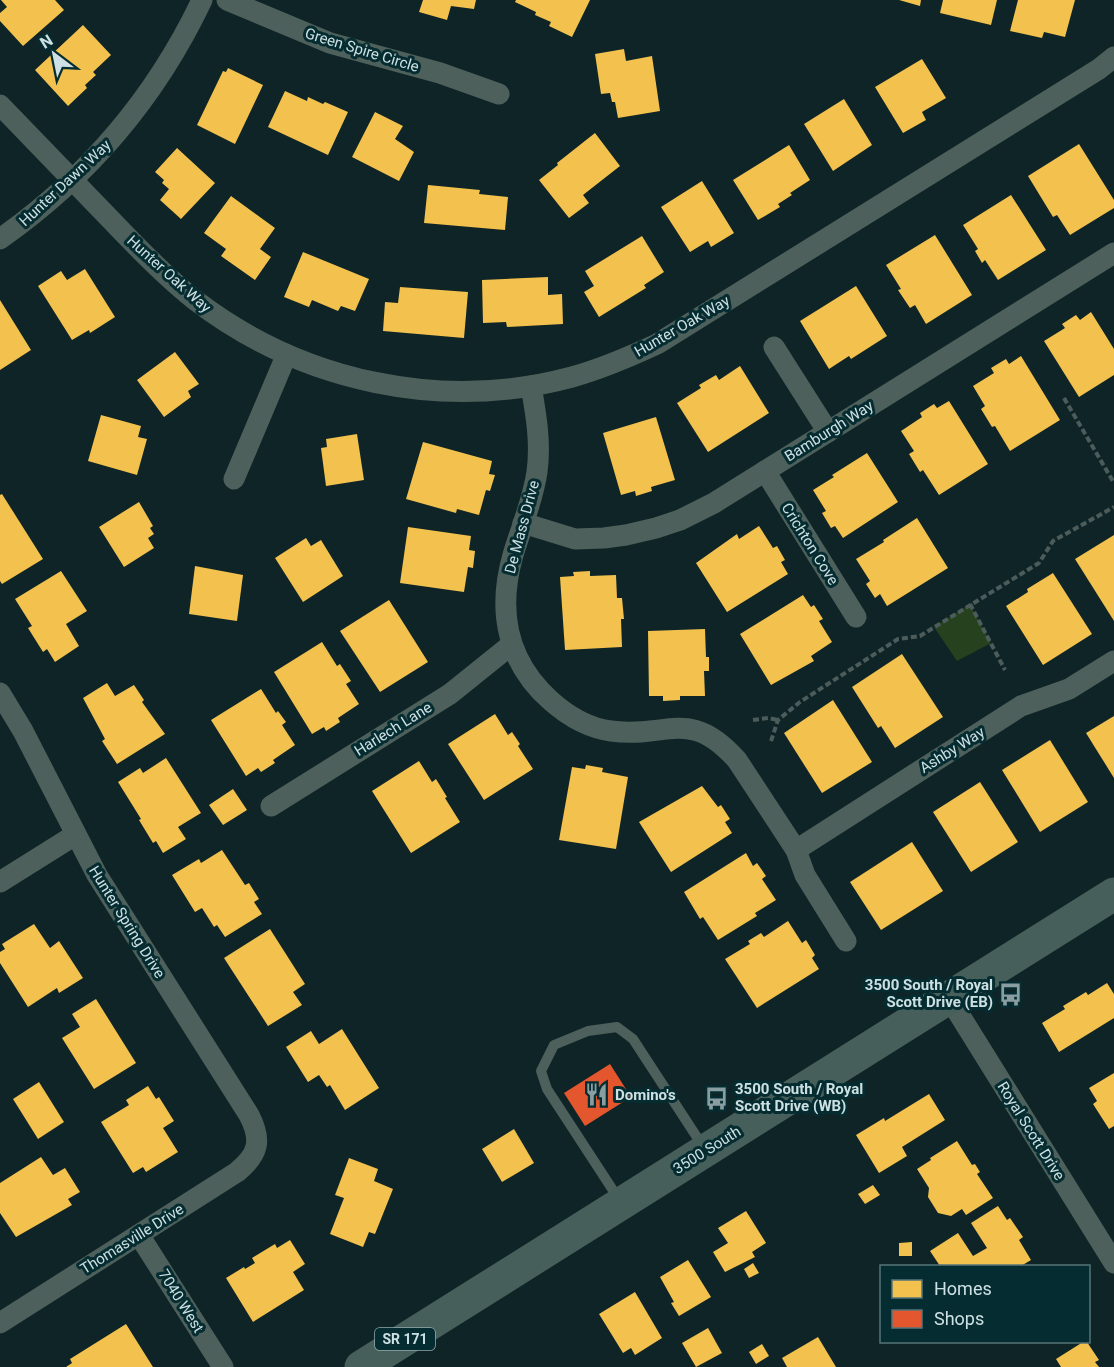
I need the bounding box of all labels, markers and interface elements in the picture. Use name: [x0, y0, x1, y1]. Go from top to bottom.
north arrow: [24, 24, 84, 84]
street label: Green Spire Circle: [303, 24, 421, 76]
text: N: [36, 31, 56, 53]
street label: Hunter Dawn Way: [16, 136, 114, 230]
street label: Hunter Oak Way: [123, 232, 215, 316]
street label: Hunter Oak Way: [631, 291, 733, 361]
street label: Bamburgh Way: [781, 397, 877, 465]
street label: De Mass Drive: [501, 478, 543, 576]
street label: Crichton Cove: [778, 500, 842, 588]
street label: Harlech Lane: [351, 698, 435, 760]
street label: Ashby Way: [916, 723, 988, 777]
street label: Hunter Spring Drive: [85, 862, 169, 982]
place label: 3500 South / Royal Scott Drive (EB): [865, 976, 993, 1011]
bus stop icon: 3500 South / Royal Scott Drive (EB): [998, 981, 1024, 1007]
street label: Royal Scott Drive: [993, 1078, 1069, 1184]
place label: 3500 South / Royal Scott Drive (WB): [735, 1080, 863, 1115]
restaurant icon: Domino's: [584, 1082, 610, 1108]
bus stop icon: 3500 South / Royal Scott Drive (WB): [704, 1085, 730, 1111]
place label: Domino's: [615, 1086, 676, 1104]
street label: 3500 South: [670, 1122, 744, 1178]
street label: Thomasville Drive: [77, 1200, 187, 1278]
legend: [880, 1265, 1090, 1343]
street label: 7040 West: [155, 1266, 208, 1336]
text: Homes: [934, 1278, 992, 1299]
text: Shops: [934, 1308, 984, 1329]
road number: SR 171: [375, 1328, 435, 1350]

